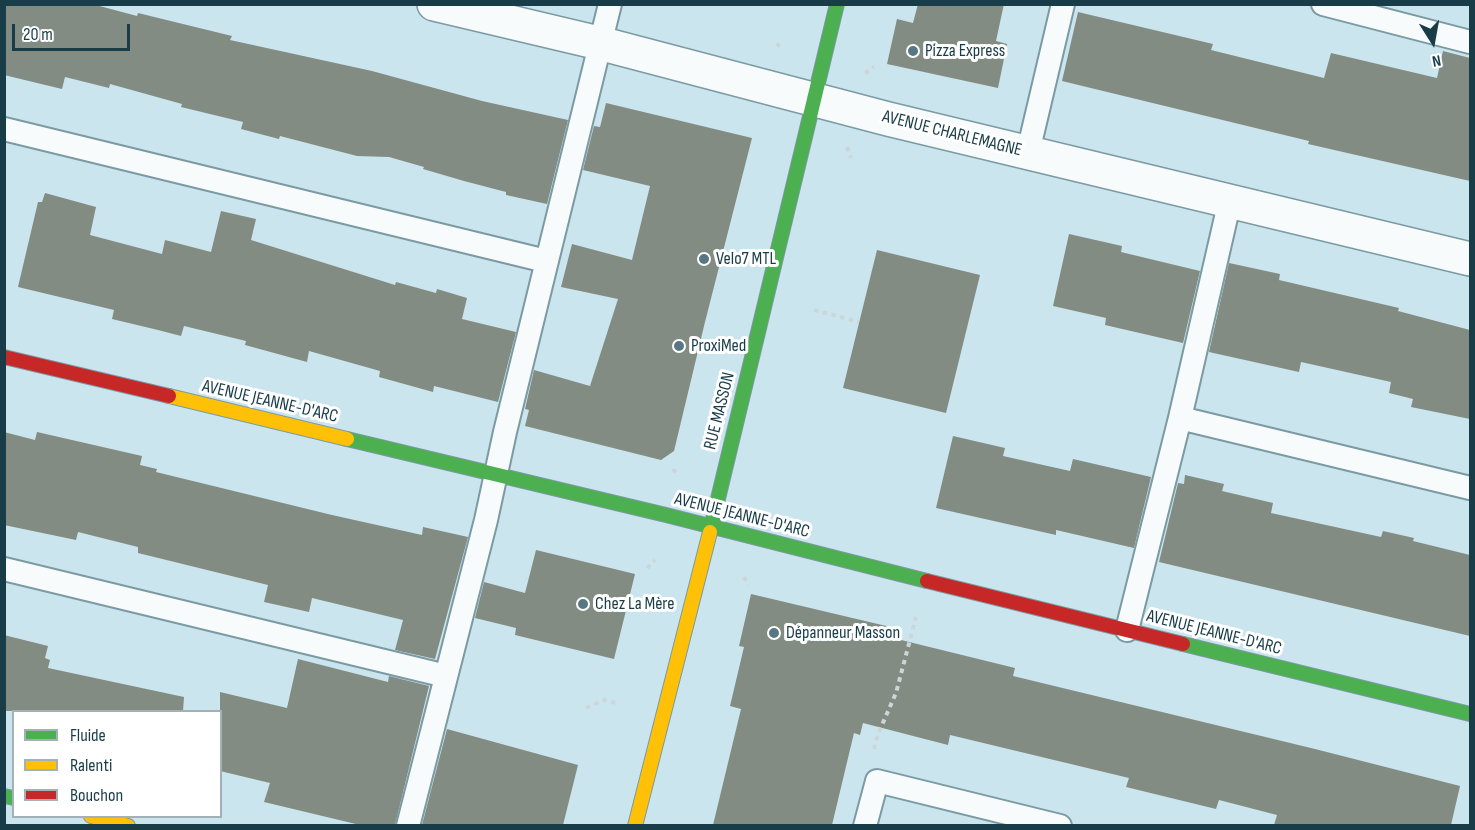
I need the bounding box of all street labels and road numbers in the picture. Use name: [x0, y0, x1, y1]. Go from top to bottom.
street label: AVENUE CHARLEMAGNE: [880, 106, 1024, 162]
street label: RUE MASSON: [700, 370, 740, 452]
street label: AVENUE JEANNE-D'ARC: [200, 376, 340, 428]
street label: AVENUE JEANNE-D'ARC: [672, 489, 812, 543]
street label: AVENUE JEANNE-D'ARC: [1144, 606, 1284, 660]

